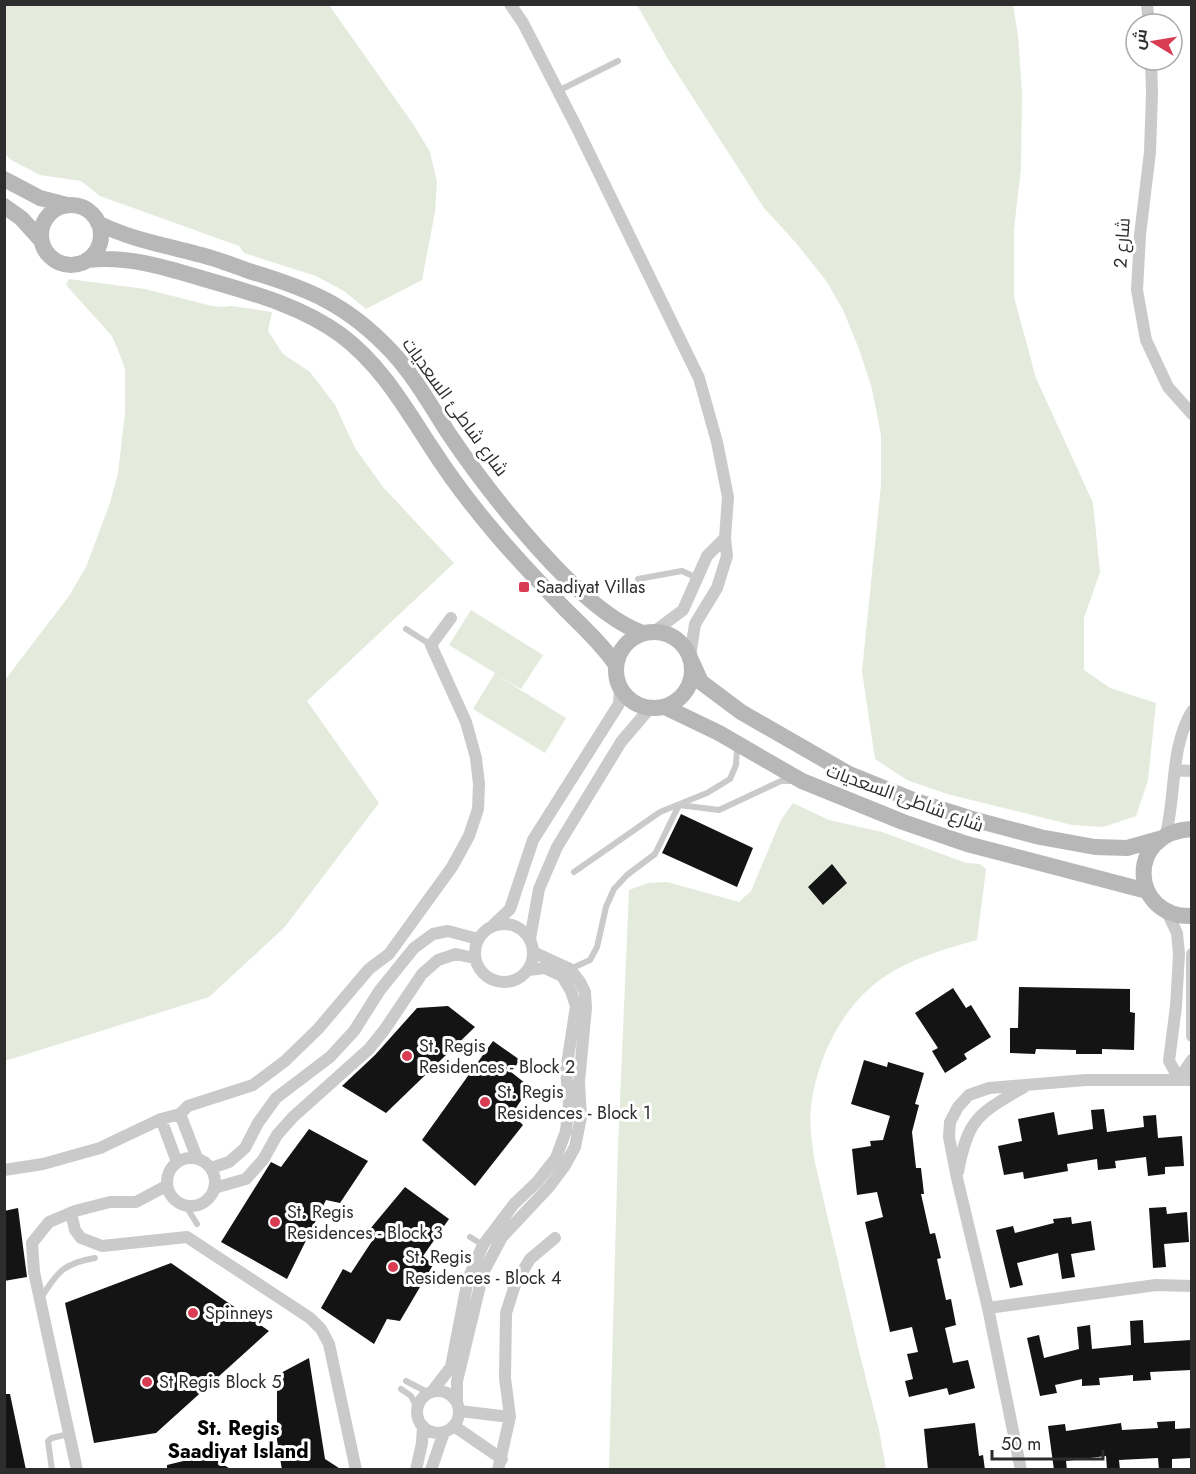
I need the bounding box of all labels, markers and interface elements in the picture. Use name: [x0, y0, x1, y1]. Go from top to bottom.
north arrow: [1124, 12, 1184, 72]
text: ش: [1127, 27, 1153, 52]
street label: شارع 2: [1107, 217, 1137, 269]
street label: شارع شاطئ السعديات: [396, 332, 514, 482]
place label: Saadiyat Villas: [536, 574, 645, 600]
marker: Saadiyat Villas: [517, 580, 531, 594]
street label: شارع شاطئ السعديات: [823, 757, 987, 839]
place label: St. Regis Residences - Block 2: [419, 1033, 575, 1080]
marker: St. Regis Residences - Block 2: [400, 1049, 414, 1063]
place label: St. Regis Residences - Block 1: [497, 1079, 651, 1126]
marker: St. Regis Residences - Block 1: [478, 1095, 492, 1109]
place label: St. Regis Residences - Block 3: [287, 1199, 443, 1246]
marker: St. Regis Residences - Block 3: [268, 1215, 282, 1229]
place label: St. Regis Residences - Block 4: [405, 1244, 561, 1291]
marker: St. Regis Residences - Block 4: [386, 1260, 400, 1274]
place label: Spinneys: [205, 1300, 273, 1326]
marker: Spinneys: [186, 1306, 200, 1320]
place label: St Regis Block 5: [159, 1369, 282, 1395]
marker: St Regis Block 5: [140, 1375, 154, 1389]
district label: St. Regis Saadiyat Island: [167, 1414, 309, 1466]
scale bar: [992, 1423, 1103, 1461]
text: 50 m: [1001, 1431, 1041, 1457]

